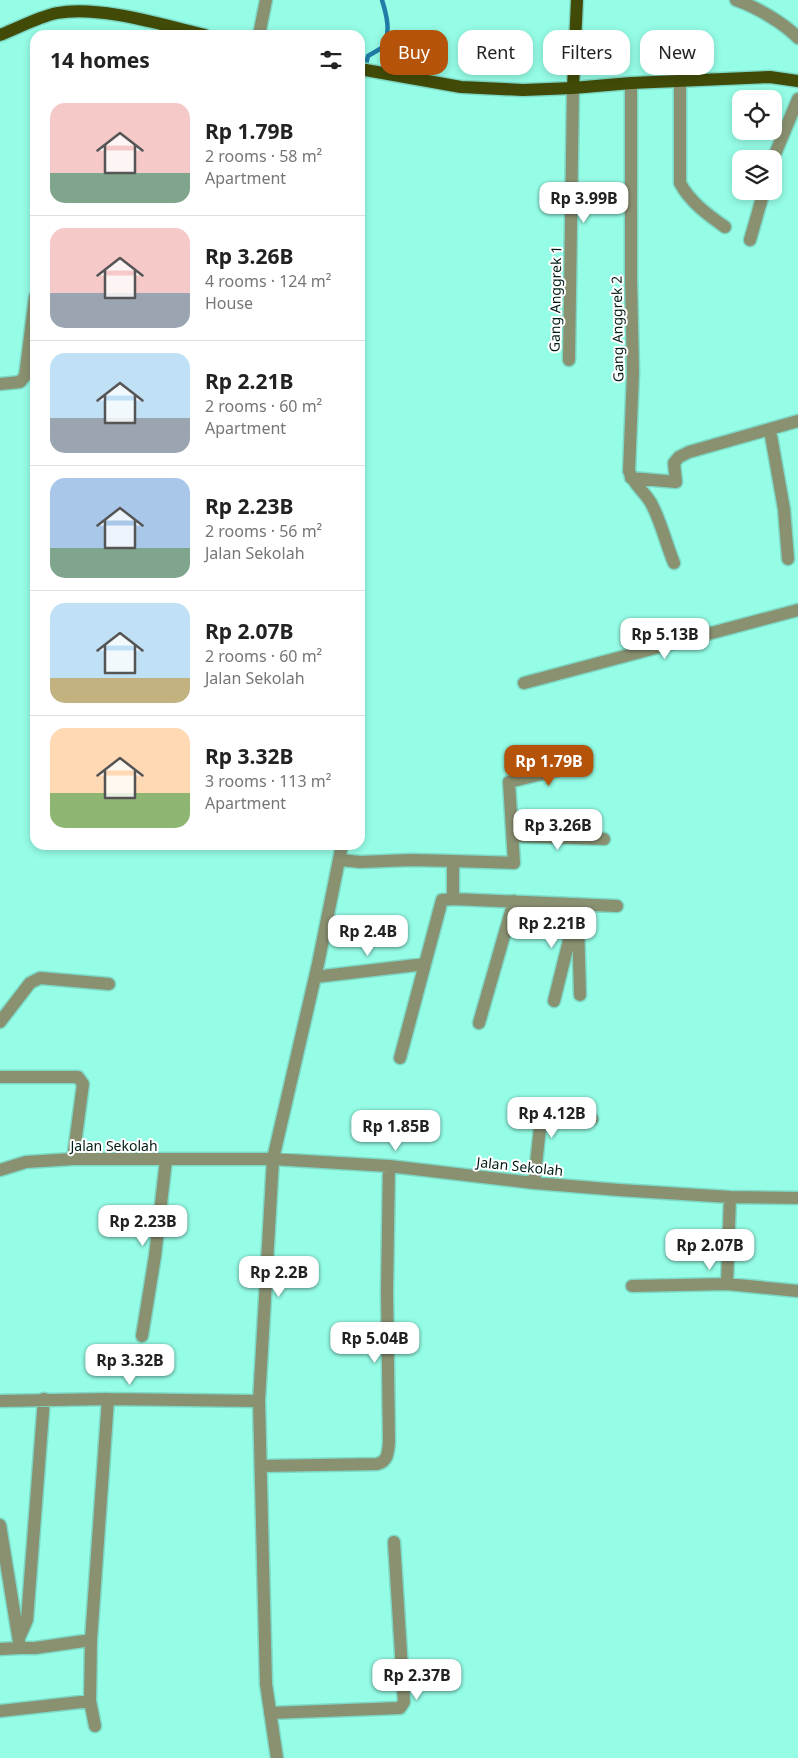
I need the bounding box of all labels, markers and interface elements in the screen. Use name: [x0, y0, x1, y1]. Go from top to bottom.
chip: Buy: [380, 30, 448, 75]
chip: Rent: [458, 30, 533, 75]
chip: Filters: [543, 30, 630, 75]
chip: New: [640, 30, 714, 75]
text: 14 homes: [50, 46, 150, 74]
icon: filters: [317, 46, 345, 74]
map controls: [732, 90, 782, 200]
button: locate: [732, 90, 782, 140]
text: Rp 1.79B: [205, 117, 293, 145]
icon: home: [90, 123, 150, 183]
text: 2 rooms · 58 m²: [205, 145, 322, 167]
button: layers: [732, 150, 782, 200]
text: Apartment: [205, 167, 286, 189]
pin: Rp 3.99B: [532, 182, 636, 224]
text: Rp 3.99B: [550, 187, 618, 209]
text: Rp 3.26B: [205, 242, 293, 270]
street label: Gang Anggrek 1: [545, 246, 565, 352]
icon: home: [90, 248, 150, 308]
text: 4 rooms · 124 m²: [205, 270, 331, 292]
street label: Gang Anggrek 2: [607, 276, 627, 382]
text: House: [205, 292, 253, 314]
text: Rp 2.21B: [205, 367, 293, 395]
icon: home: [90, 373, 150, 433]
text: 2 rooms · 60 m²: [205, 395, 322, 417]
text: Apartment: [205, 417, 286, 439]
text: Rp 2.23B: [205, 492, 293, 520]
icon: home: [90, 498, 150, 558]
text: 2 rooms · 56 m²: [205, 520, 322, 542]
text: Jalan Sekolah: [205, 542, 305, 564]
text: Rp 2.07B: [205, 617, 293, 645]
pin: Rp 5.13B: [613, 618, 717, 660]
icon: home: [90, 623, 150, 683]
text: Rp 5.13B: [631, 623, 699, 645]
text: 2 rooms · 60 m²: [205, 645, 322, 667]
text: Jalan Sekolah: [205, 667, 305, 689]
text: Rp 3.32B: [205, 742, 293, 770]
pin: Rp 1.79B: [497, 744, 601, 787]
icon: home: [90, 748, 150, 808]
text: Rp 1.79B: [515, 750, 583, 772]
text: 3 rooms · 113 m²: [205, 770, 331, 792]
text: Apartment: [205, 792, 286, 814]
pin: Rp 3.26B: [506, 808, 610, 851]
text: Rp 3.26B: [524, 814, 592, 836]
pin: Rp 2.21B: [500, 906, 604, 949]
text: Rp 2.21B: [518, 912, 586, 934]
pin: Rp 2.4B: [322, 914, 414, 957]
text: Rp 2.4B: [339, 920, 397, 942]
pin: Rp 4.12B: [500, 1096, 604, 1139]
text: Rp 4.12B: [518, 1102, 586, 1124]
pin: Rp 1.85B: [344, 1110, 448, 1152]
text: Rp 1.85B: [362, 1115, 430, 1137]
street label: Jalan Sekolah: [68, 1136, 158, 1155]
street label: Jalan Sekolah: [474, 1152, 564, 1180]
pin: Rp 2.23B: [91, 1204, 195, 1247]
text: Rp 2.23B: [109, 1210, 177, 1232]
pin: Rp 2.07B: [658, 1228, 762, 1271]
text: Rp 2.07B: [676, 1234, 744, 1256]
pin: Rp 2.2B: [233, 1256, 325, 1298]
text: Rp 2.2B: [250, 1261, 308, 1283]
pin: Rp 5.04B: [323, 1322, 427, 1364]
text: Rp 5.04B: [341, 1327, 409, 1349]
pin: Rp 3.32B: [78, 1344, 182, 1386]
text: Rp 3.32B: [96, 1349, 164, 1371]
pin: Rp 2.37B: [365, 1658, 469, 1701]
text: Rp 2.37B: [383, 1664, 451, 1686]

